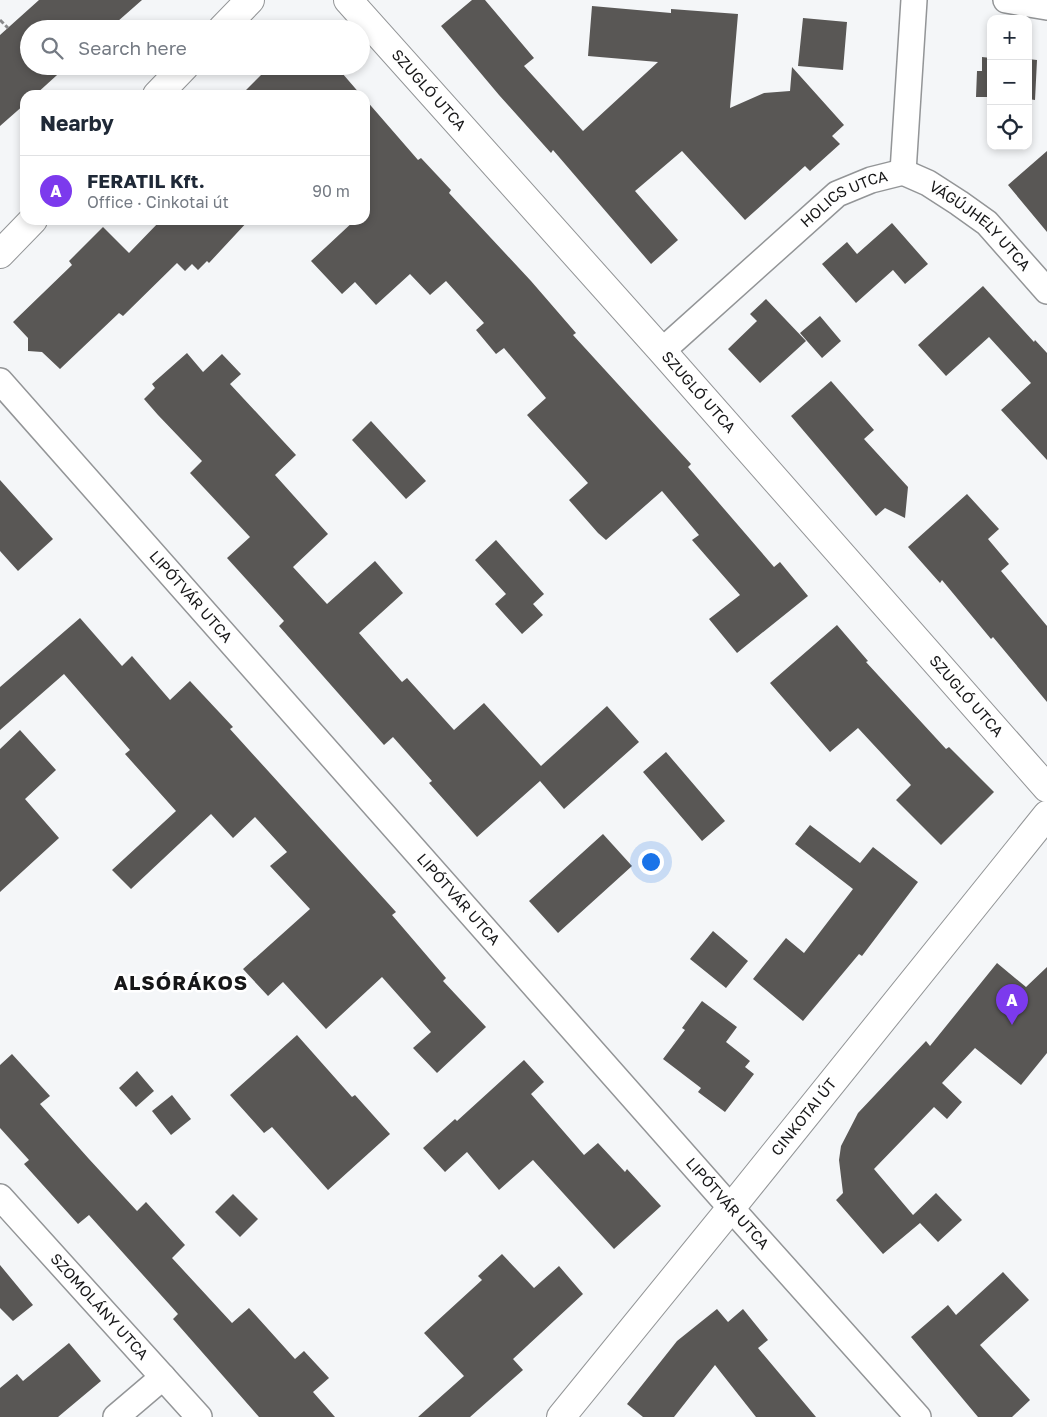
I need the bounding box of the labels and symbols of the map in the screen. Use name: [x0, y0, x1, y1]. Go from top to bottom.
street label: SZUGLÓ UTCA: [388, 45, 470, 134]
street label: HOLICS UTCA: [796, 166, 889, 231]
street label: VÁGÚJHELY UTCA: [926, 176, 1035, 274]
street label: SZUGLÓ UTCA: [658, 347, 740, 436]
street label: LIPÓTVÁR UTCA: [146, 547, 237, 646]
street label: SZUGLÓ UTCA: [926, 651, 1008, 740]
street label: LIPÓTVÁR UTCA: [414, 849, 504, 948]
your location: [638, 849, 664, 875]
district label: ALSÓRÁKOS: [114, 970, 248, 994]
pin: A: [996, 984, 1028, 1025]
street label: CINKOTAI ÚT: [767, 1074, 840, 1159]
street label: LIPÓTVÁR UTCA: [683, 1153, 773, 1252]
street label: SZOMOLÁNY UTCA: [47, 1249, 153, 1363]

